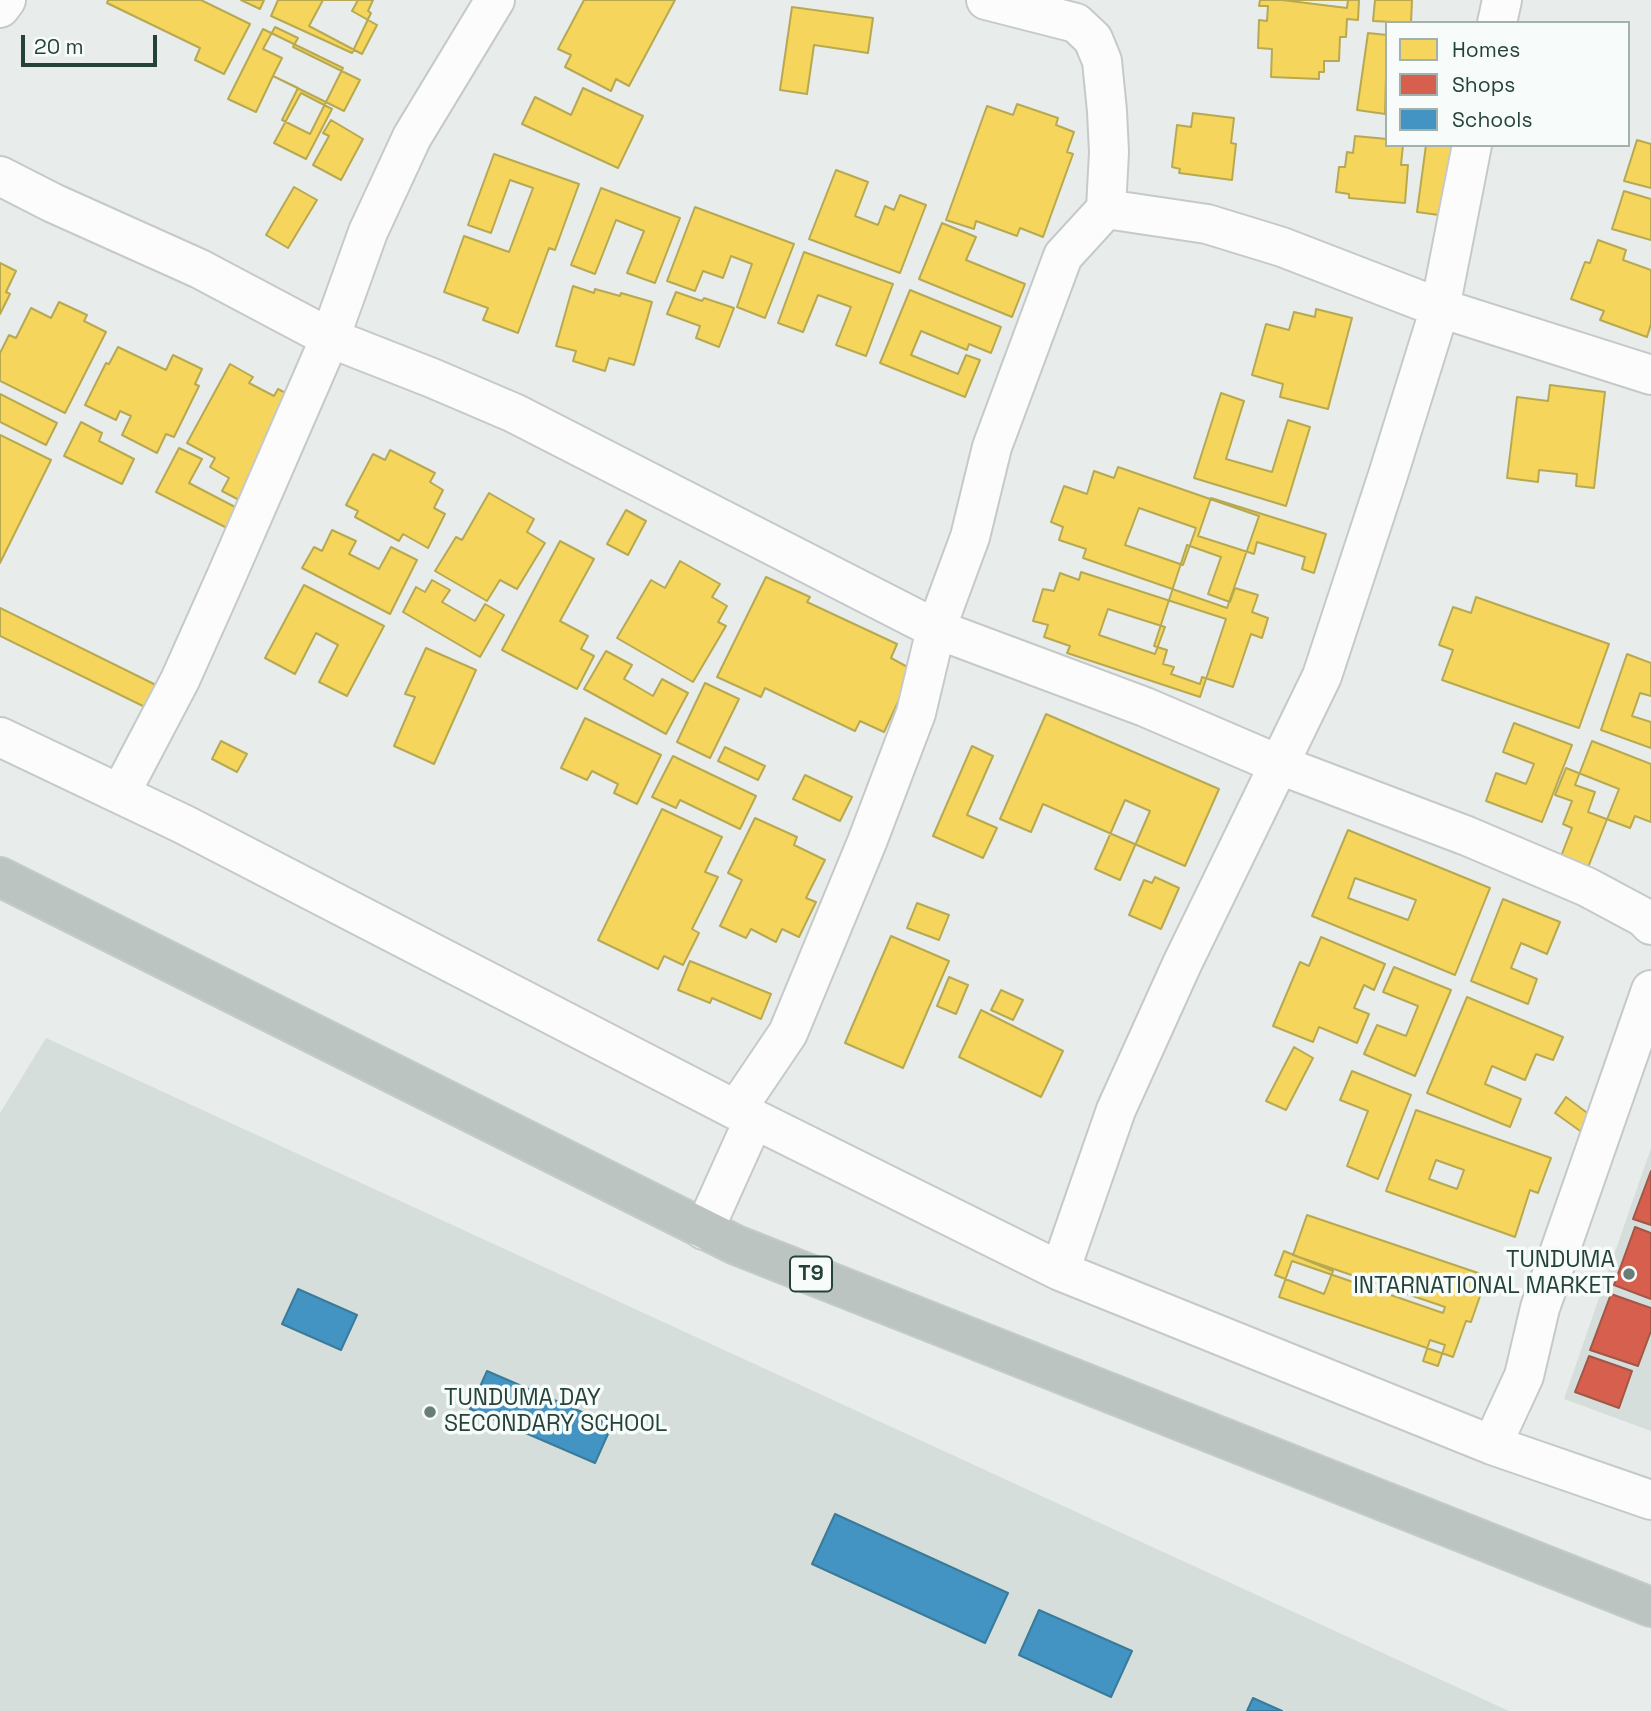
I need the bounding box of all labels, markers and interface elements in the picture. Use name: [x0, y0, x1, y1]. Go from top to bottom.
scale bar: [24, 21, 161, 65]
legend: [1385, 21, 1630, 147]
text: 20 m: [34, 33, 84, 60]
text: Homes: [1452, 36, 1520, 63]
text: Shops: [1452, 71, 1515, 98]
text: Schools: [1452, 106, 1532, 133]
place label: TUNDUMA INTARNATIONAL MARKET: [1353, 1247, 1615, 1301]
road number: T9: [790, 1256, 832, 1292]
marker: TUNDUMA INTARNATIONAL MARKET: [1621, 1266, 1637, 1282]
place label: TUNDUMA DAY SECONDARY SCHOOL: [444, 1385, 667, 1439]
marker: TUNDUMA DAY SECONDARY SCHOOL: [422, 1404, 438, 1420]

